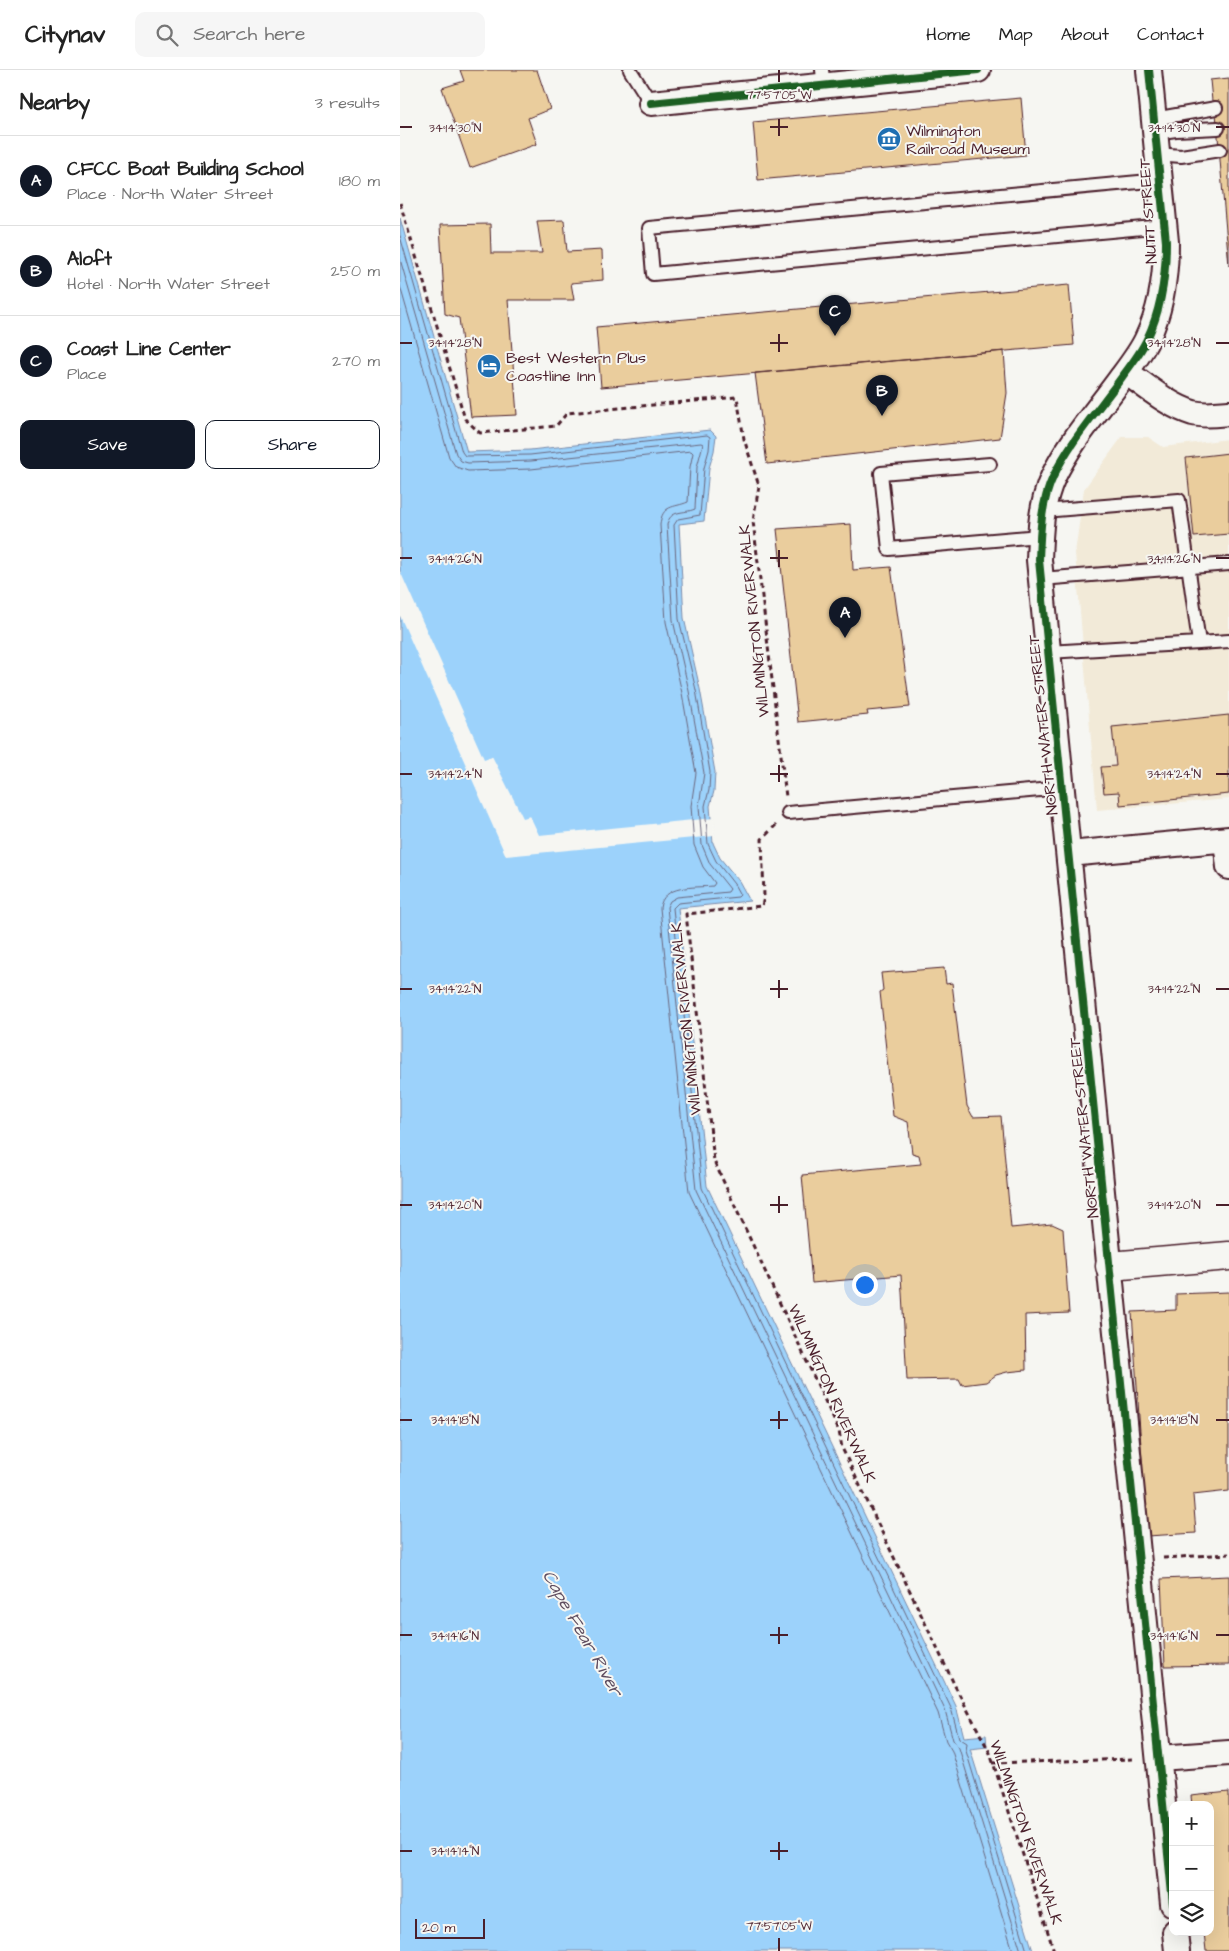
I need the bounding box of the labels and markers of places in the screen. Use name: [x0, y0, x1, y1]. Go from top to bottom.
place label: Wilmington Railroad Museum: [906, 120, 1030, 160]
museum icon: Wilmington Railroad Museum: [876, 126, 902, 152]
pin: C: [819, 295, 851, 336]
place label: Best Western Plus Coastline Inn: [506, 347, 646, 387]
hotel icon: Best Western Plus Coastline Inn: [476, 353, 502, 379]
pin: B: [866, 375, 898, 416]
pin: A: [829, 597, 861, 638]

